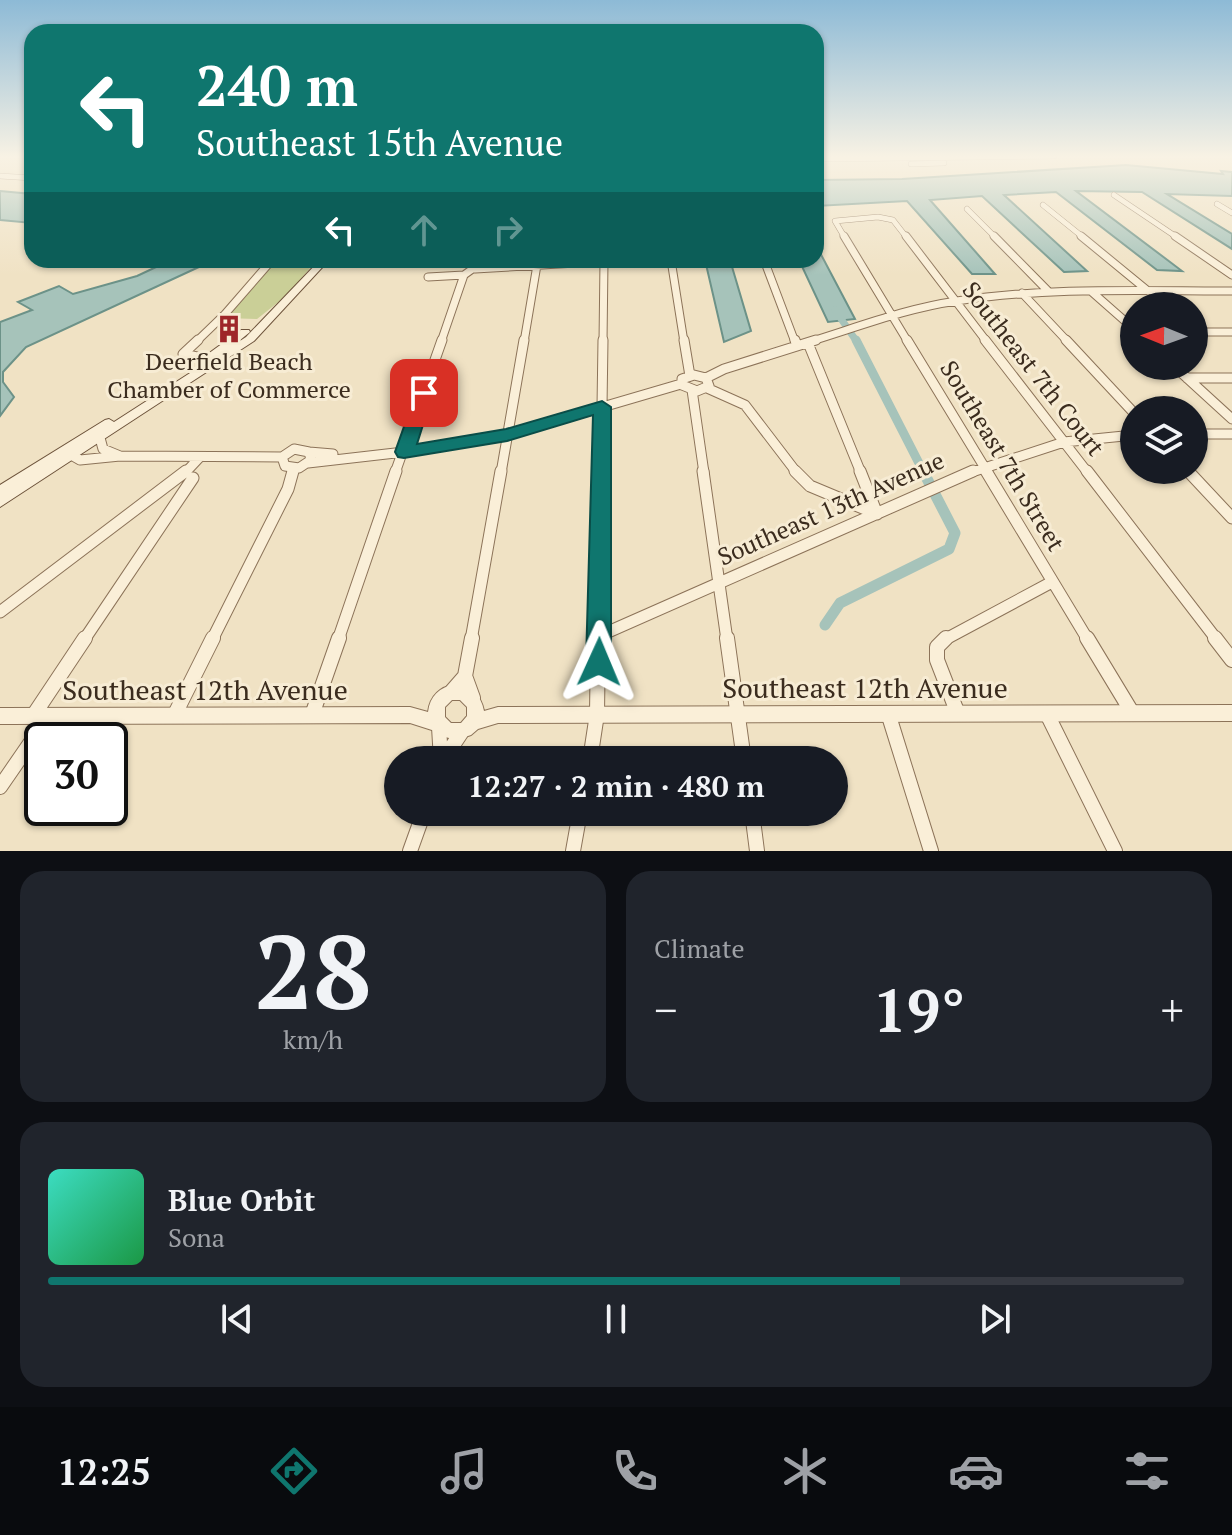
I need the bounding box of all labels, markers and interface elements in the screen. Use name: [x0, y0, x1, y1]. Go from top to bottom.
text: 240 m: [196, 48, 358, 122]
icon: left: [64, 56, 168, 160]
text: Southeast 15th Avenue: [196, 119, 563, 166]
icon: left: [318, 208, 362, 252]
icon: ahead: [402, 208, 446, 252]
icon: right: [486, 208, 530, 252]
street label: Southeast 7th Court: [956, 275, 1112, 462]
north arrow: [1120, 292, 1208, 380]
map controls: [1120, 292, 1208, 484]
building icon: Deerfield Beach Chamber of Commerce: [214, 314, 244, 344]
place label: Deerfield Beach Chamber of Commerce: [107, 345, 351, 405]
street label: Southeast 7th Street: [933, 354, 1072, 557]
pin: [390, 359, 458, 427]
icon: arrive: [402, 371, 446, 415]
button: layers: [1120, 396, 1208, 484]
street label: Southeast 13th Avenue: [712, 444, 949, 572]
position arrow: [557, 620, 641, 704]
street label: Southeast 12th Avenue: [722, 669, 1008, 706]
street label: Southeast 12th Avenue: [62, 671, 348, 708]
speed limit sign: 30: [24, 722, 128, 826]
text: 12:27 · 2 min · 480 m: [468, 766, 764, 806]
text: 28: [254, 901, 372, 1039]
text: Climate: [654, 931, 745, 965]
text: 19°: [873, 970, 965, 1049]
text: −: [654, 980, 677, 1039]
text: +: [1161, 980, 1184, 1039]
text: km/h: [283, 1022, 343, 1056]
text: Blue Orbit: [168, 1180, 315, 1220]
text: Sona: [168, 1220, 225, 1254]
icon: previous: [215, 1297, 259, 1341]
icon: pause: [594, 1297, 638, 1341]
icon: next: [973, 1297, 1017, 1341]
icon: directions: [266, 1443, 322, 1499]
icon: music: [436, 1443, 492, 1499]
icon: phone: [607, 1443, 663, 1499]
icon: climate: [777, 1443, 833, 1499]
icon: car: [948, 1443, 1004, 1499]
icon: filters: [1119, 1443, 1175, 1499]
text: 12:25: [57, 1448, 151, 1495]

